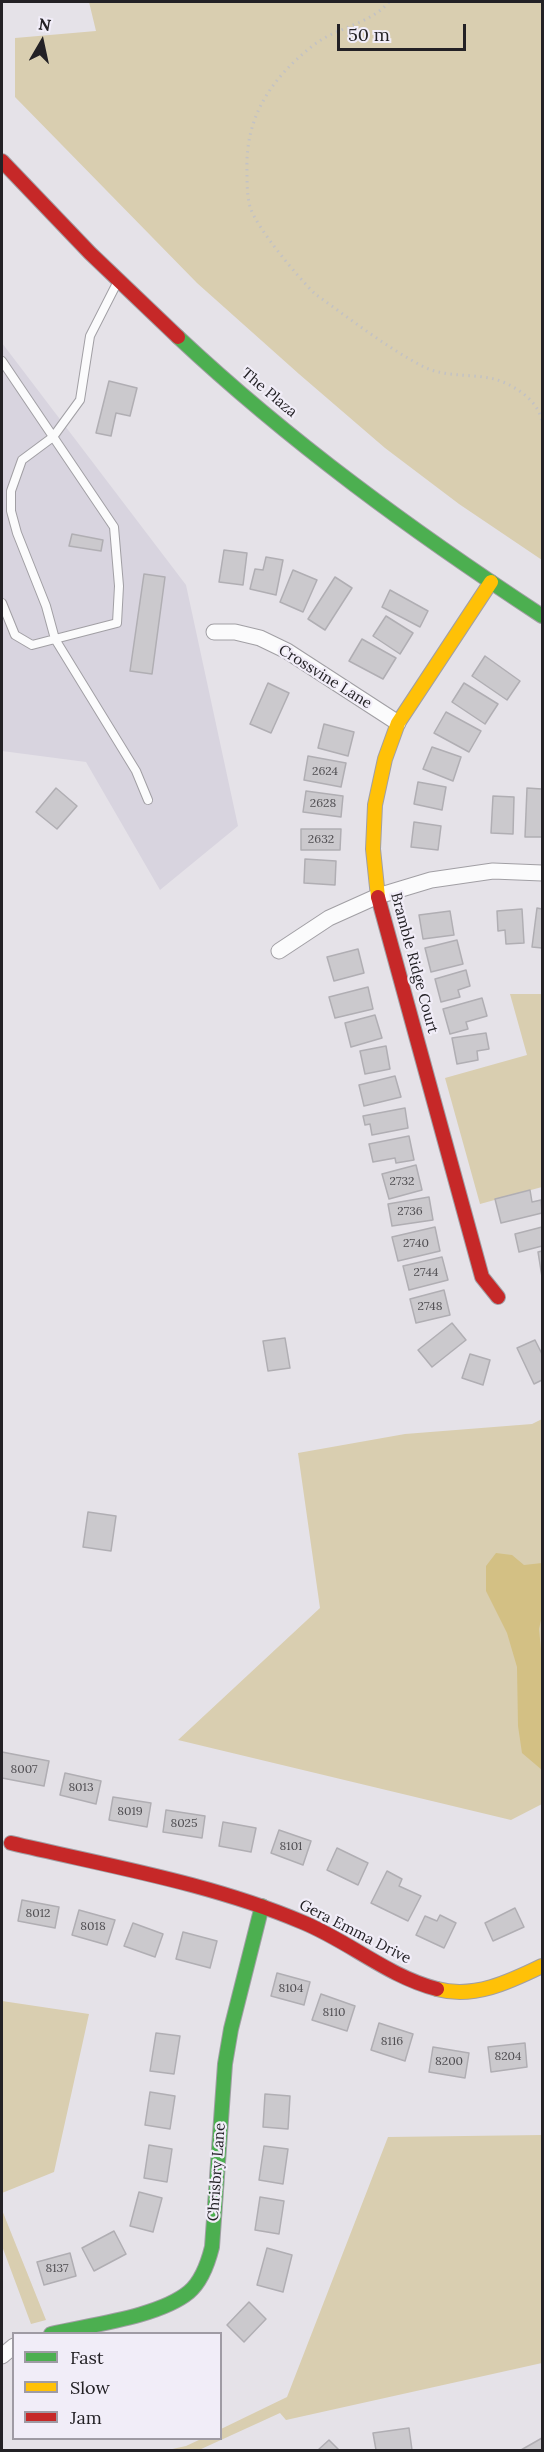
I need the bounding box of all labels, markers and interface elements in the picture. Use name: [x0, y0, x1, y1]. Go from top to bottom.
north arrow: [12, 12, 72, 72]
scale bar: [340, 12, 469, 50]
text: N: [37, 13, 52, 35]
text: 50 m: [348, 23, 390, 46]
street label: The Plaza: [238, 365, 300, 421]
street label: Crossvine Lane: [275, 641, 375, 713]
house number: 2624: [312, 765, 338, 779]
house number: 2628: [310, 797, 336, 811]
house number: 2632: [308, 833, 334, 847]
street label: Bramble Ridge Court: [387, 891, 441, 1035]
house number: 2732: [389, 1175, 415, 1189]
house number: 2736: [397, 1205, 423, 1219]
house number: 2740: [403, 1237, 429, 1251]
house number: 2744: [414, 1266, 438, 1280]
house number: 2748: [417, 1300, 443, 1314]
house number: 8007: [11, 1763, 37, 1777]
house number: 8013: [68, 1781, 94, 1795]
house number: 8019: [117, 1805, 143, 1819]
house number: 8025: [170, 1817, 198, 1831]
house number: 8101: [280, 1840, 302, 1854]
street label: Gera Emma Drive: [296, 1896, 414, 1968]
house number: 8012: [25, 1907, 51, 1921]
house number: 8018: [80, 1920, 106, 1934]
house number: 8104: [278, 1982, 304, 1996]
house number: 8110: [323, 2006, 345, 2020]
house number: 8116: [381, 2035, 403, 2049]
house number: 8204: [494, 2050, 522, 2064]
house number: 8200: [435, 2055, 463, 2069]
street label: Chrisbry Lane: [205, 2122, 229, 2222]
house number: 8137: [45, 2262, 69, 2276]
legend: [12, 2332, 222, 2440]
text: Fast: [70, 2346, 104, 2369]
text: Slow: [70, 2376, 110, 2399]
text: Jam: [70, 2406, 102, 2429]

